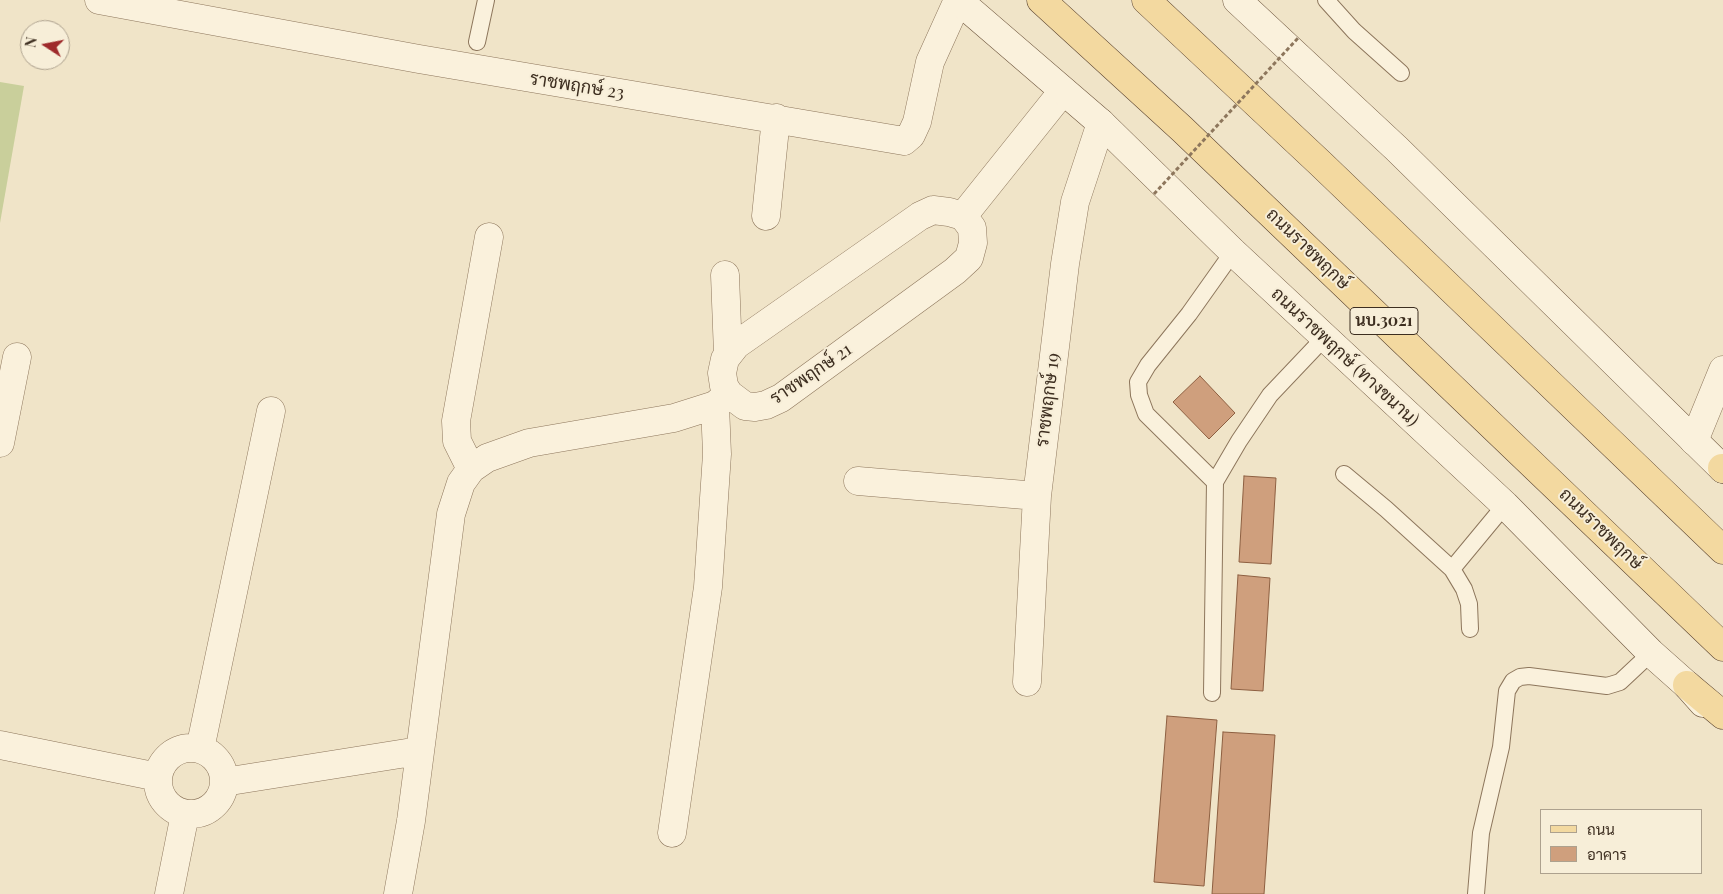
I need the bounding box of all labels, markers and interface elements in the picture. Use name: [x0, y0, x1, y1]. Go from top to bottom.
north arrow: [20, 20, 70, 70]
text: N: [20, 35, 41, 49]
street label: ราชพฤกษ์ 23: [528, 68, 626, 104]
street label: ถนนราชพฤกษ์: [1262, 204, 1354, 294]
street label: ถนนราชพฤกษ์ (ทางขนาน): [1267, 283, 1423, 431]
road number: นบ.3021: [1350, 308, 1418, 334]
street label: ราชพฤกษ์ 21: [766, 339, 856, 409]
street label: ราชพฤกษ์ 19: [1032, 352, 1064, 448]
street label: ถนนราชพฤกษ์: [1555, 484, 1647, 574]
legend: [1540, 809, 1703, 874]
text: ถนน: [1587, 819, 1615, 839]
text: อาคาร: [1587, 844, 1627, 864]

